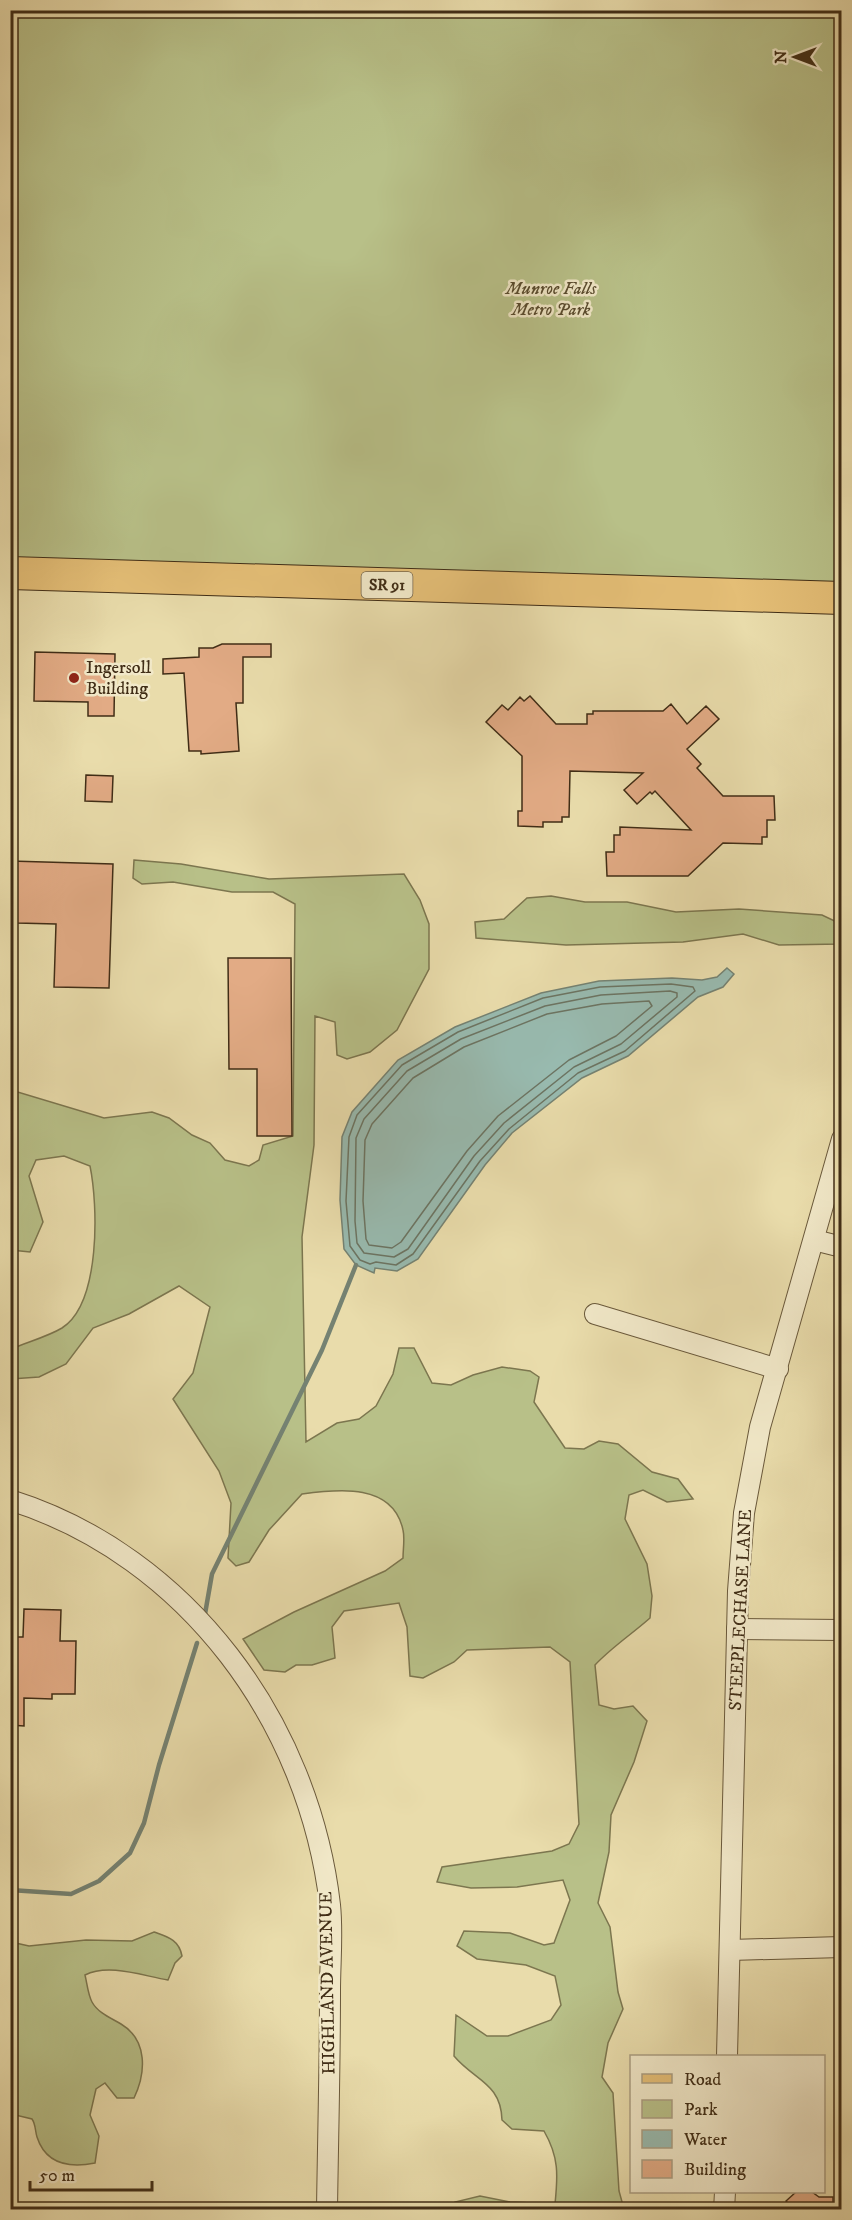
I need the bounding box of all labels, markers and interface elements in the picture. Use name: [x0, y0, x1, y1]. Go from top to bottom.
north arrow: [765, 27, 825, 87]
text: N: [771, 50, 791, 64]
park label: Munroe Falls Metro Park: [504, 278, 597, 321]
road number: SR 91: [362, 572, 412, 598]
place label: Ingersoll Building: [86, 657, 152, 700]
marker: Ingersoll Building: [67, 671, 81, 685]
street label: STEEPLECHASE LANE: [725, 1509, 757, 1711]
street label: HIGHLAND AVENUE: [315, 1891, 341, 2075]
legend: [630, 2055, 825, 2193]
text: Road: [684, 2069, 721, 2091]
text: Park: [684, 2099, 718, 2121]
text: Water: [683, 2129, 727, 2151]
scale bar: [30, 2154, 152, 2192]
text: Building: [684, 2159, 746, 2181]
text: 50 m: [39, 2165, 75, 2187]

